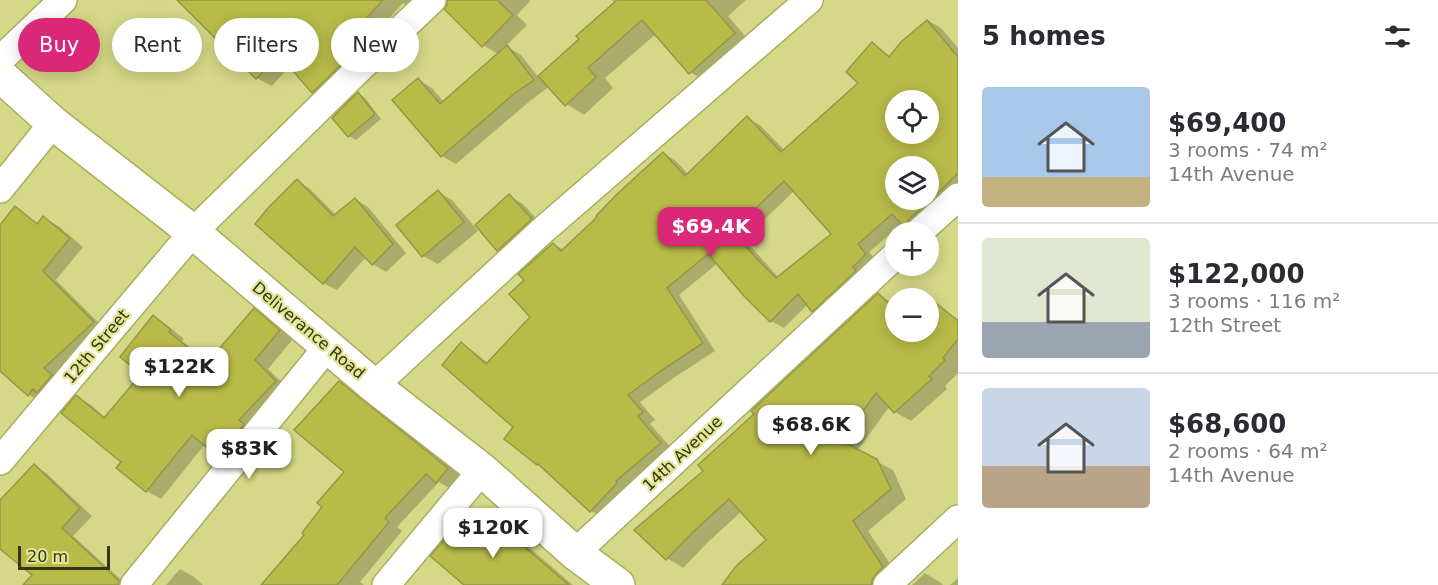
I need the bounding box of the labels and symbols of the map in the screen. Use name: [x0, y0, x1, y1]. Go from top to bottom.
pin: $69.4K: [662, 207, 760, 258]
street label: Deliverance Road: [249, 278, 369, 383]
street label: 12th Street: [60, 306, 133, 387]
pin: $122K: [137, 347, 221, 398]
pin: $68.6K: [762, 405, 860, 456]
street label: 14th Avenue: [639, 412, 726, 495]
pin: $83K: [213, 429, 285, 480]
pin: $120K: [451, 508, 535, 559]
scale bar: [18, 543, 110, 570]

